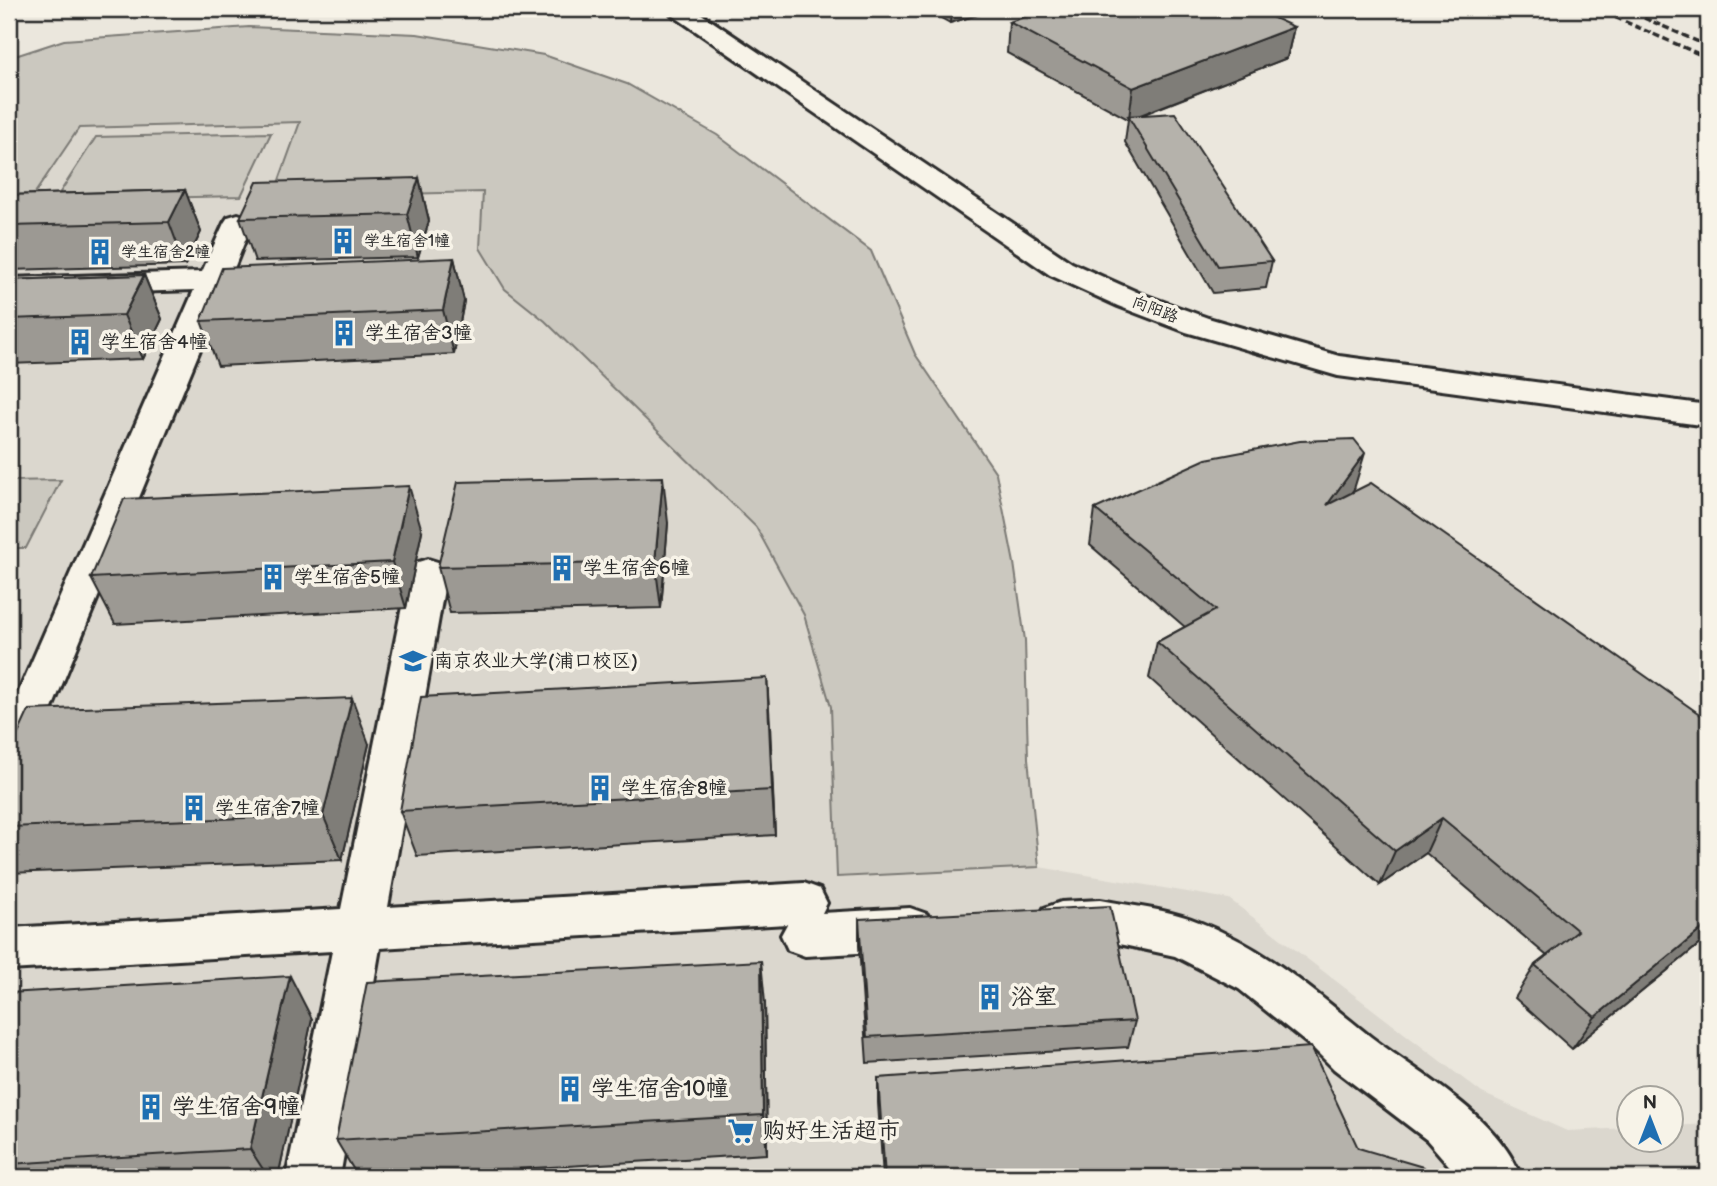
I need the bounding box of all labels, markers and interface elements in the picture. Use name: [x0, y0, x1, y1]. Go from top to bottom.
building icon: 学生宿舍1幢: [328, 226, 358, 256]
place label: 学生宿舍1幢: [364, 232, 450, 251]
building icon: 学生宿舍2幢: [85, 237, 115, 267]
place label: 学生宿舍2幢: [121, 243, 210, 262]
street label: 向阳路: [1129, 293, 1181, 327]
building icon: 学生宿舍3幢: [329, 318, 359, 348]
place label: 学生宿舍3幢: [365, 322, 473, 345]
building icon: 学生宿舍4幢: [65, 327, 95, 357]
place label: 学生宿舍4幢: [101, 331, 209, 354]
building icon: 学生宿舍6幢: [547, 553, 577, 583]
place label: 学生宿舍6幢: [583, 557, 691, 580]
building icon: 学生宿舍5幢: [258, 562, 288, 592]
place label: 学生宿舍5幢: [294, 566, 401, 589]
school or university icon: 南京农业大学(浦口校区): [398, 646, 428, 676]
place label: 南京农业大学(浦口校区): [434, 650, 638, 673]
building icon: 学生宿舍8幢: [585, 773, 615, 803]
place label: 学生宿舍8幢: [621, 777, 728, 800]
building icon: 学生宿舍7幢: [179, 793, 209, 823]
place label: 学生宿舍7幢: [215, 797, 320, 820]
building icon: 浴室: [975, 982, 1005, 1012]
place label: 浴室: [1011, 983, 1057, 1011]
building icon: 学生宿舍10幢: [555, 1074, 585, 1104]
place label: 学生宿舍10幢: [591, 1075, 728, 1103]
north arrow: [1616, 1084, 1686, 1154]
building icon: 学生宿舍9幢: [136, 1092, 166, 1122]
text: N: [1643, 1092, 1657, 1115]
place label: 学生宿舍9幢: [172, 1093, 300, 1121]
supermarket icon: 购好生活超市: [726, 1116, 756, 1146]
place label: 购好生活超市: [762, 1117, 900, 1145]

